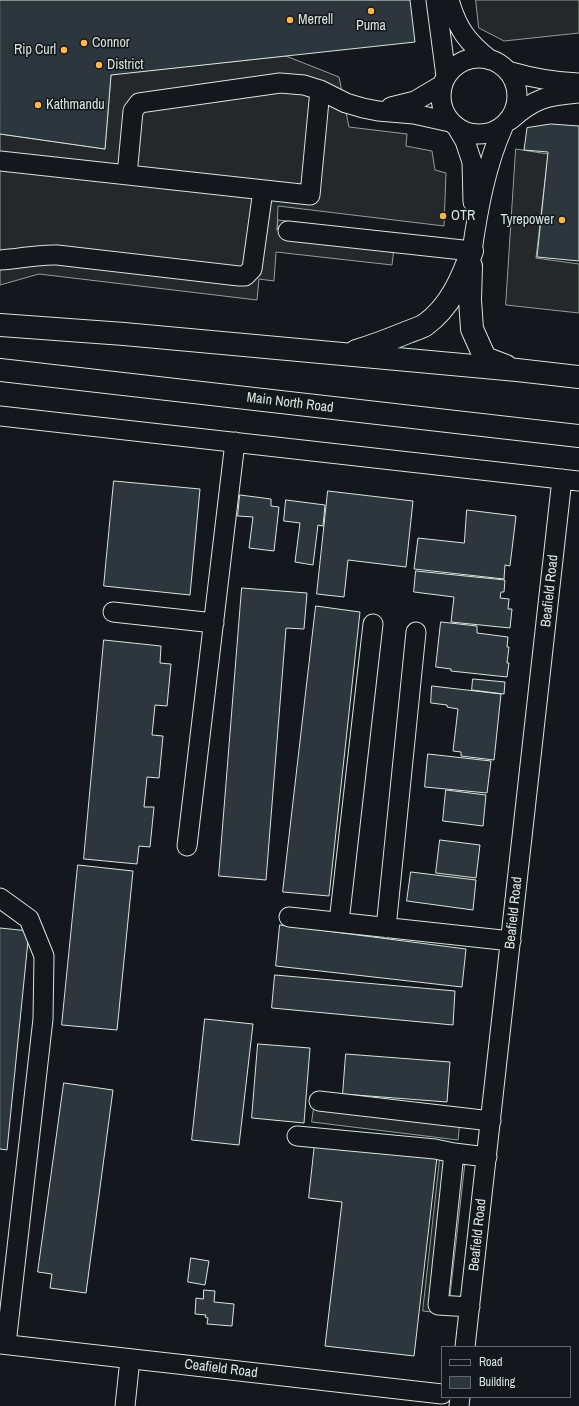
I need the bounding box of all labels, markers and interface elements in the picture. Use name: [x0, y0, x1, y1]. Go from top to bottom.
marker: Puma: [366, 6, 376, 16]
place label: Merrell: [298, 12, 333, 28]
marker: Merrell: [285, 15, 295, 25]
place label: Puma: [356, 18, 386, 34]
place label: Connor: [92, 35, 130, 51]
marker: Connor: [79, 38, 89, 48]
place label: Rip Curl: [14, 42, 56, 58]
marker: Rip Curl: [59, 45, 69, 55]
place label: District: [107, 57, 143, 73]
marker: District: [94, 60, 104, 70]
place label: Kathmandu: [46, 97, 105, 113]
marker: Kathmandu: [33, 100, 43, 110]
place label: OTR: [451, 208, 475, 224]
marker: OTR: [438, 211, 448, 221]
place label: Tyrepower: [500, 212, 554, 228]
marker: Tyrepower: [557, 215, 567, 225]
street label: Main North Road: [246, 389, 334, 417]
street label: Beafield Road: [538, 554, 562, 628]
street label: Beafield Road: [502, 876, 526, 950]
street label: Beafield Road: [466, 1198, 490, 1272]
legend: [441, 1346, 571, 1398]
text: Road: [479, 1354, 503, 1370]
street label: Ceafield Road: [184, 1356, 258, 1382]
text: Building: [479, 1374, 515, 1390]

